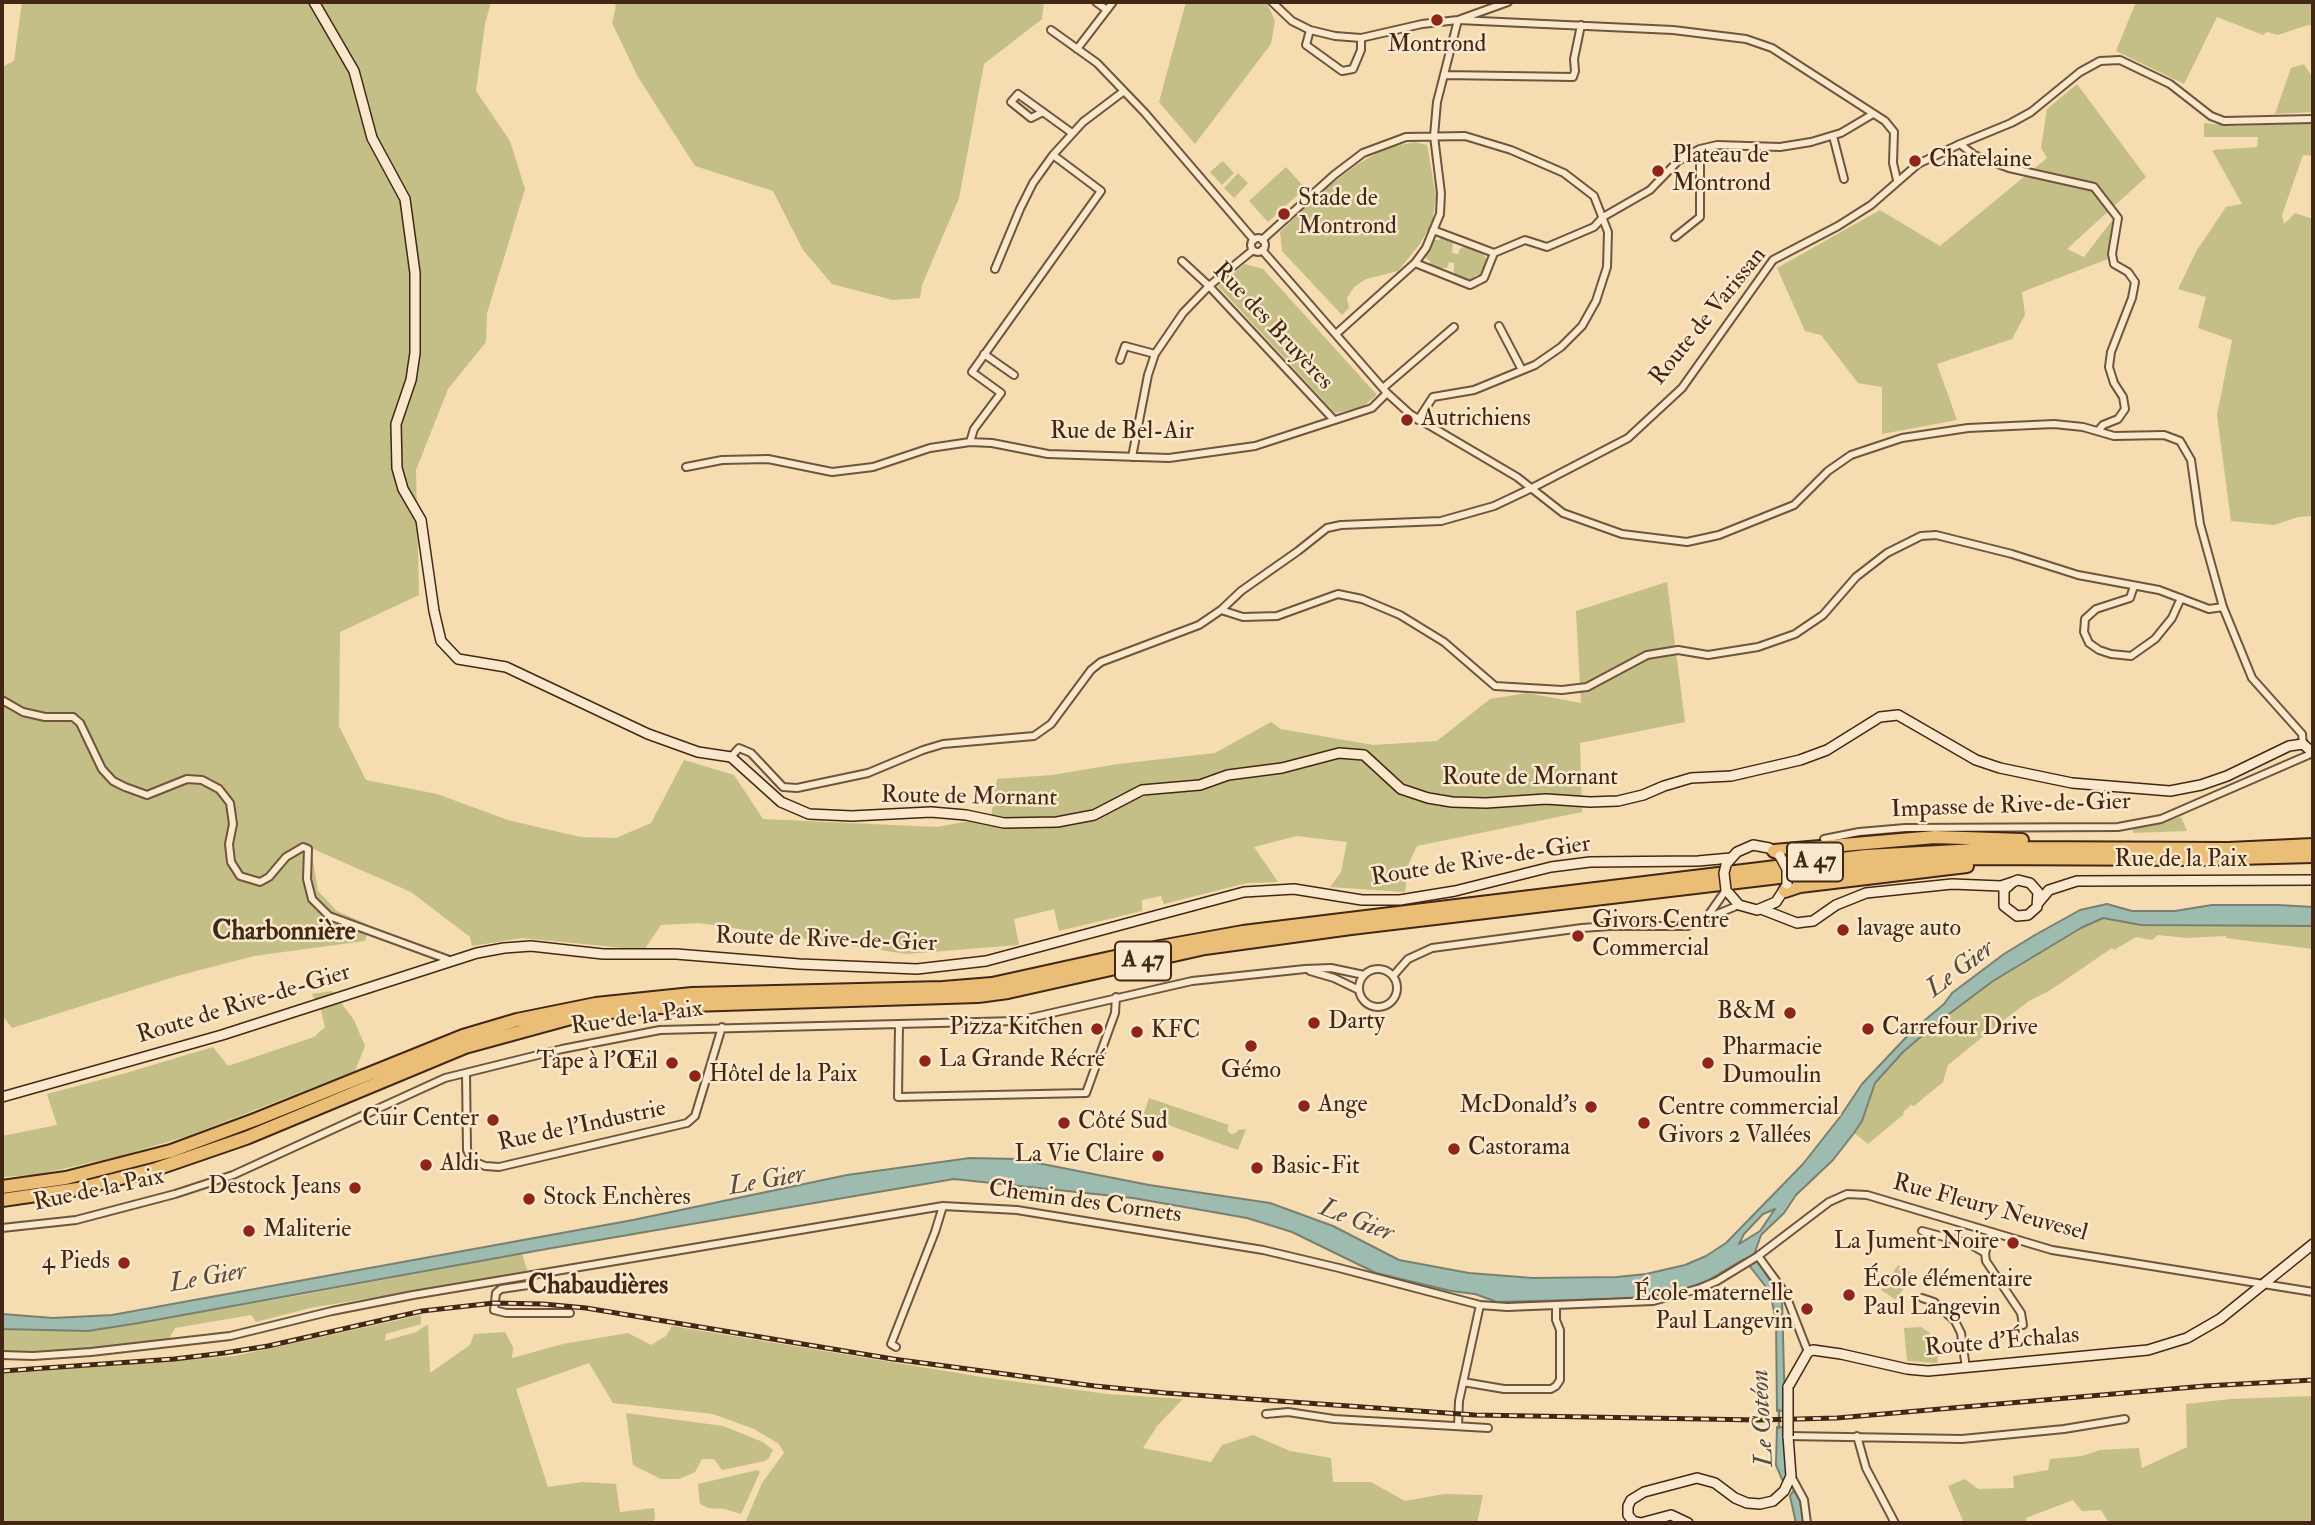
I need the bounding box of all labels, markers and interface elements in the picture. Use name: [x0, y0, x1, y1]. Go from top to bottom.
marker: Montrond: [1429, 12, 1445, 28]
place label: Montrond: [1388, 32, 1486, 60]
place label: Plateau de Montrond: [1672, 143, 1771, 199]
place label: Chatelaine: [1929, 147, 2032, 175]
marker: Chatelaine: [1907, 153, 1923, 169]
marker: Plateau de Montrond: [1650, 163, 1666, 179]
place label: Stade de Montrond: [1298, 186, 1397, 242]
marker: Stade de Montrond: [1276, 206, 1292, 222]
street label: Route de Varissan: [1644, 242, 1774, 392]
street label: Rue des Bruyères: [1206, 257, 1338, 397]
place label: Autrichiens: [1421, 406, 1531, 434]
marker: Autrichiens: [1399, 412, 1415, 428]
street label: Rue de Bel-Air: [1050, 419, 1194, 447]
street label: Route de Mornant: [1442, 765, 1618, 793]
street label: Route de Mornant: [881, 782, 1057, 814]
street label: Impasse de Rive-de-Gier: [1891, 788, 2131, 826]
street label: Route de Rive-de-Gier: [1369, 830, 1593, 894]
road number: A 47: [1787, 842, 1843, 882]
street label: Rue de la Paix: [2115, 847, 2247, 875]
place label: Givors Centre Commercial: [1592, 908, 1729, 964]
place label: lavage auto: [1857, 916, 1961, 944]
district label: Charbonnière: [212, 917, 356, 949]
marker: lavage auto: [1835, 922, 1851, 938]
street label: Route de Rive-de-Gier: [715, 923, 937, 959]
marker: Givors Centre Commercial: [1570, 928, 1586, 944]
water label: Le Gier: [1921, 934, 2001, 1006]
road number: A 47: [1115, 942, 1171, 980]
street label: Route de Rive-de-Gier: [134, 959, 354, 1051]
street label: Rue de la Paix: [569, 996, 705, 1042]
place label: B&M: [1717, 999, 1776, 1027]
marker: B&M: [1782, 1005, 1798, 1021]
place label: Darty: [1328, 1009, 1385, 1037]
place label: Pizza Kitchen: [949, 1015, 1083, 1043]
marker: Darty: [1306, 1015, 1322, 1031]
place label: Carrefour Drive: [1882, 1015, 2038, 1043]
place label: KFC: [1151, 1018, 1200, 1046]
marker: Pizza Kitchen: [1089, 1021, 1105, 1037]
marker: Carrefour Drive: [1860, 1021, 1876, 1037]
marker: KFC: [1129, 1024, 1145, 1040]
place label: Pharmacie Dumoulin: [1722, 1035, 1822, 1091]
marker: Gémo: [1243, 1038, 1259, 1054]
place label: La Grande Récré: [939, 1047, 1105, 1075]
place label: Tape à l'Œil: [537, 1049, 658, 1077]
marker: La Grande Récré: [917, 1053, 933, 1069]
marker: Tape à l'Œil: [664, 1055, 680, 1071]
marker: Pharmacie Dumoulin: [1700, 1055, 1716, 1071]
place label: Gémo: [1221, 1058, 1281, 1086]
place label: Hôtel de la Paix: [709, 1062, 857, 1090]
marker: Hôtel de la Paix: [687, 1068, 703, 1084]
place label: Ange: [1318, 1092, 1367, 1120]
place label: McDonald's: [1459, 1093, 1577, 1121]
street label: Rue de l'Industrie: [495, 1095, 669, 1159]
place label: Centre commercial Givors 2 Vallées: [1658, 1095, 1839, 1151]
marker: Ange: [1296, 1098, 1312, 1114]
marker: McDonald's: [1583, 1099, 1599, 1115]
place label: Cuir Center: [362, 1106, 479, 1134]
place label: Côté Sud: [1078, 1109, 1167, 1137]
marker: Cuir Center: [485, 1112, 501, 1128]
marker: Côté Sud: [1056, 1115, 1072, 1131]
marker: Centre commercial Givors 2 Vallées: [1636, 1115, 1652, 1131]
place label: Castorama: [1468, 1135, 1570, 1163]
marker: Castorama: [1446, 1141, 1462, 1157]
place label: La Vie Claire: [1015, 1142, 1144, 1170]
marker: La Vie Claire: [1150, 1148, 1166, 1164]
place label: Aldi: [440, 1151, 479, 1179]
place label: Basic-Fit: [1271, 1154, 1360, 1182]
marker: Aldi: [418, 1157, 434, 1173]
water label: Le Gier: [726, 1160, 808, 1204]
marker: Basic-Fit: [1249, 1160, 1265, 1176]
street label: Rue de la Paix: [31, 1163, 167, 1219]
street label: Rue Fleury Neuvesel: [1889, 1169, 2091, 1249]
place label: Destock Jeans: [208, 1174, 341, 1202]
street label: Chemin des Cornets: [987, 1175, 1183, 1231]
marker: Destock Jeans: [347, 1180, 363, 1196]
place label: Stock Enchères: [543, 1185, 691, 1213]
marker: Stock Enchères: [521, 1191, 537, 1207]
water label: Le Gier: [1314, 1194, 1398, 1250]
place label: Maliterie: [263, 1217, 351, 1245]
marker: Maliterie: [241, 1223, 257, 1239]
place label: La Jument Noire: [1834, 1229, 1999, 1257]
marker: La Jument Noire: [2005, 1235, 2021, 1251]
place label: 4 Pieds: [42, 1249, 110, 1277]
marker: 4 Pieds: [116, 1255, 132, 1271]
water label: Le Gier: [167, 1257, 249, 1301]
place label: École élémentaire Paul Langevin: [1863, 1267, 2032, 1323]
district label: Chabaudières: [528, 1271, 668, 1303]
place label: École maternelle Paul Langevin: [1634, 1281, 1793, 1337]
marker: École élémentaire Paul Langevin: [1841, 1287, 1857, 1303]
marker: École maternelle Paul Langevin: [1799, 1301, 1815, 1317]
street label: Route d'Échalas: [1923, 1322, 2081, 1364]
water label: Le Cotéon: [1746, 1368, 1782, 1468]

